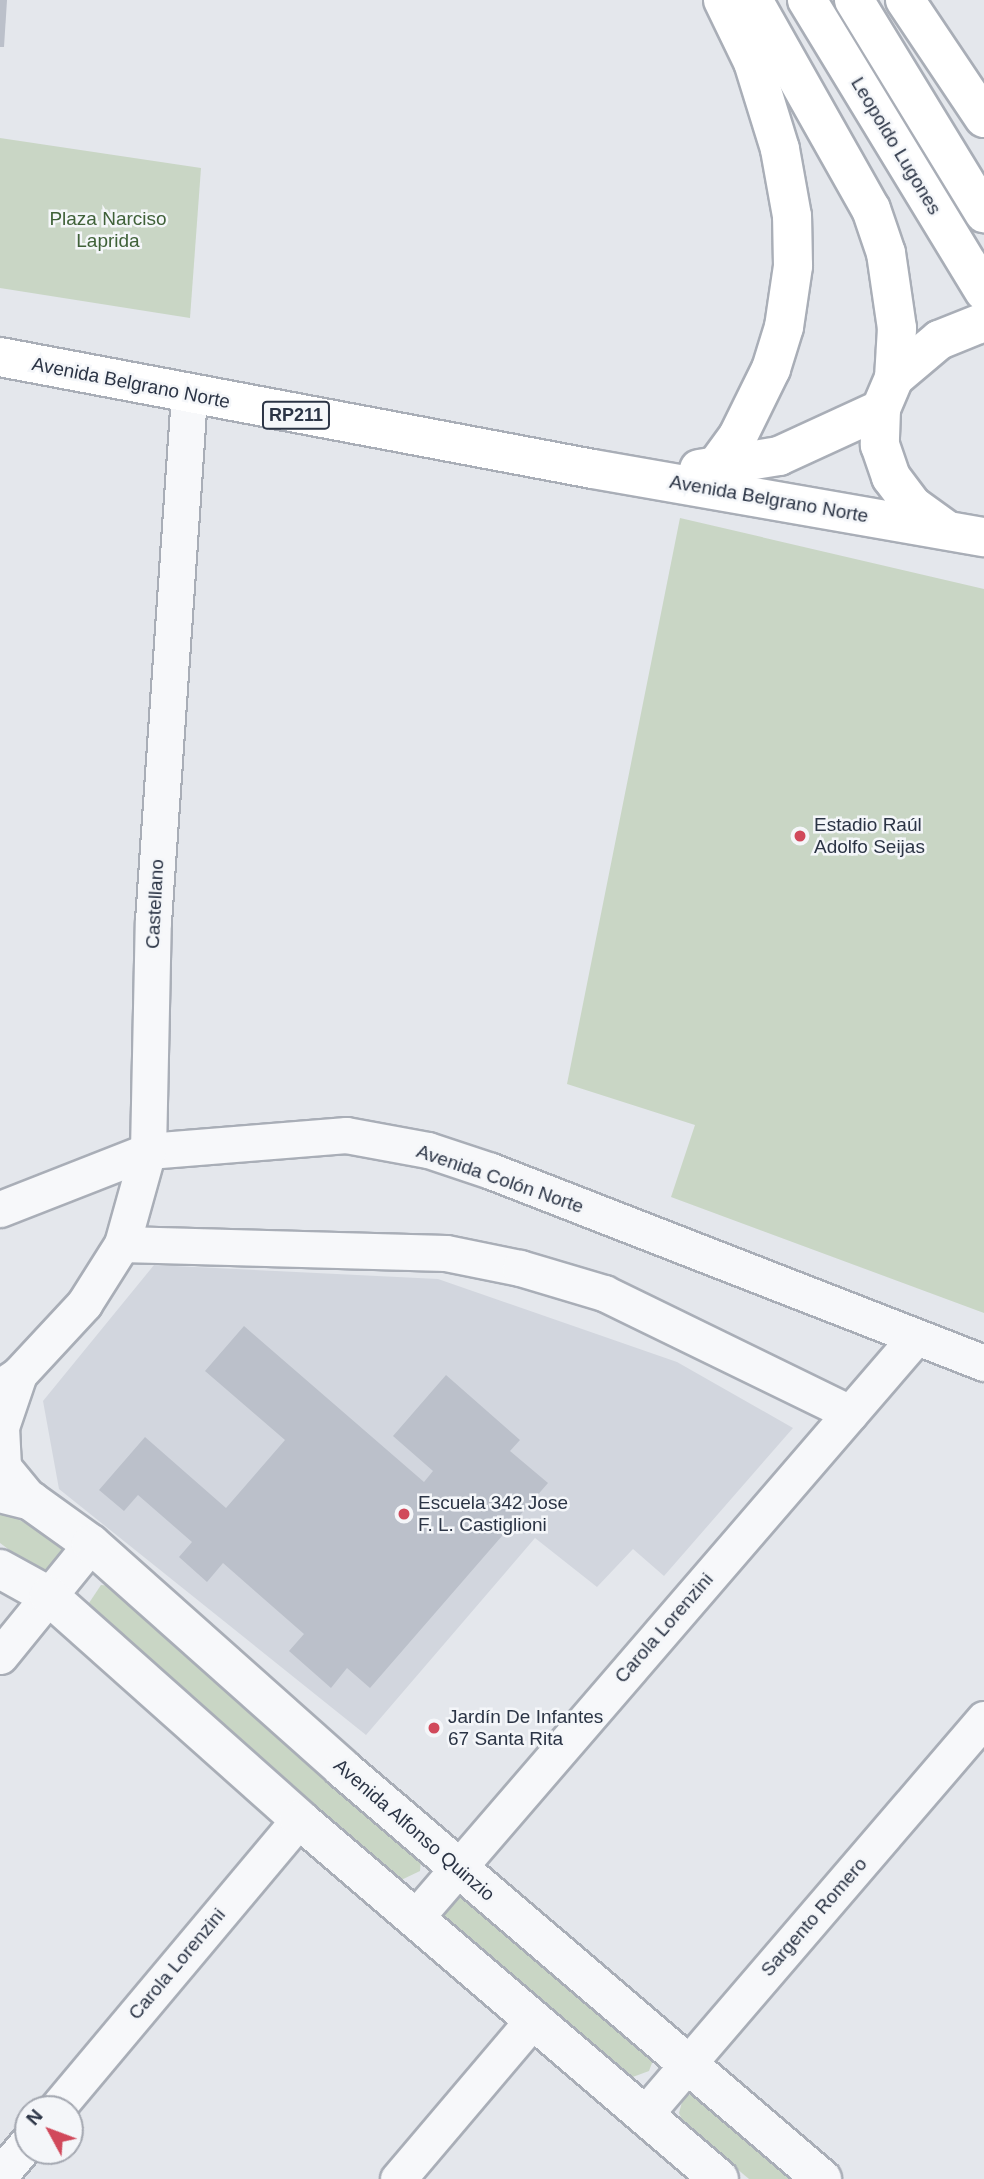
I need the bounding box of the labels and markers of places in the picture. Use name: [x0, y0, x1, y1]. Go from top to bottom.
place label: Estadio Raúl Adolfo Seijas: [814, 814, 925, 858]
marker: Estadio Raúl Adolfo Seijas: [792, 828, 808, 844]
place label: Escuela 342 Jose F. L. Castiglioni: [418, 1492, 568, 1536]
marker: Escuela 342 Jose F. L. Castiglioni: [396, 1506, 412, 1522]
place label: Jardín De Infantes 67 Santa Rita: [448, 1706, 603, 1750]
marker: Jardín De Infantes 67 Santa Rita: [426, 1720, 442, 1736]

